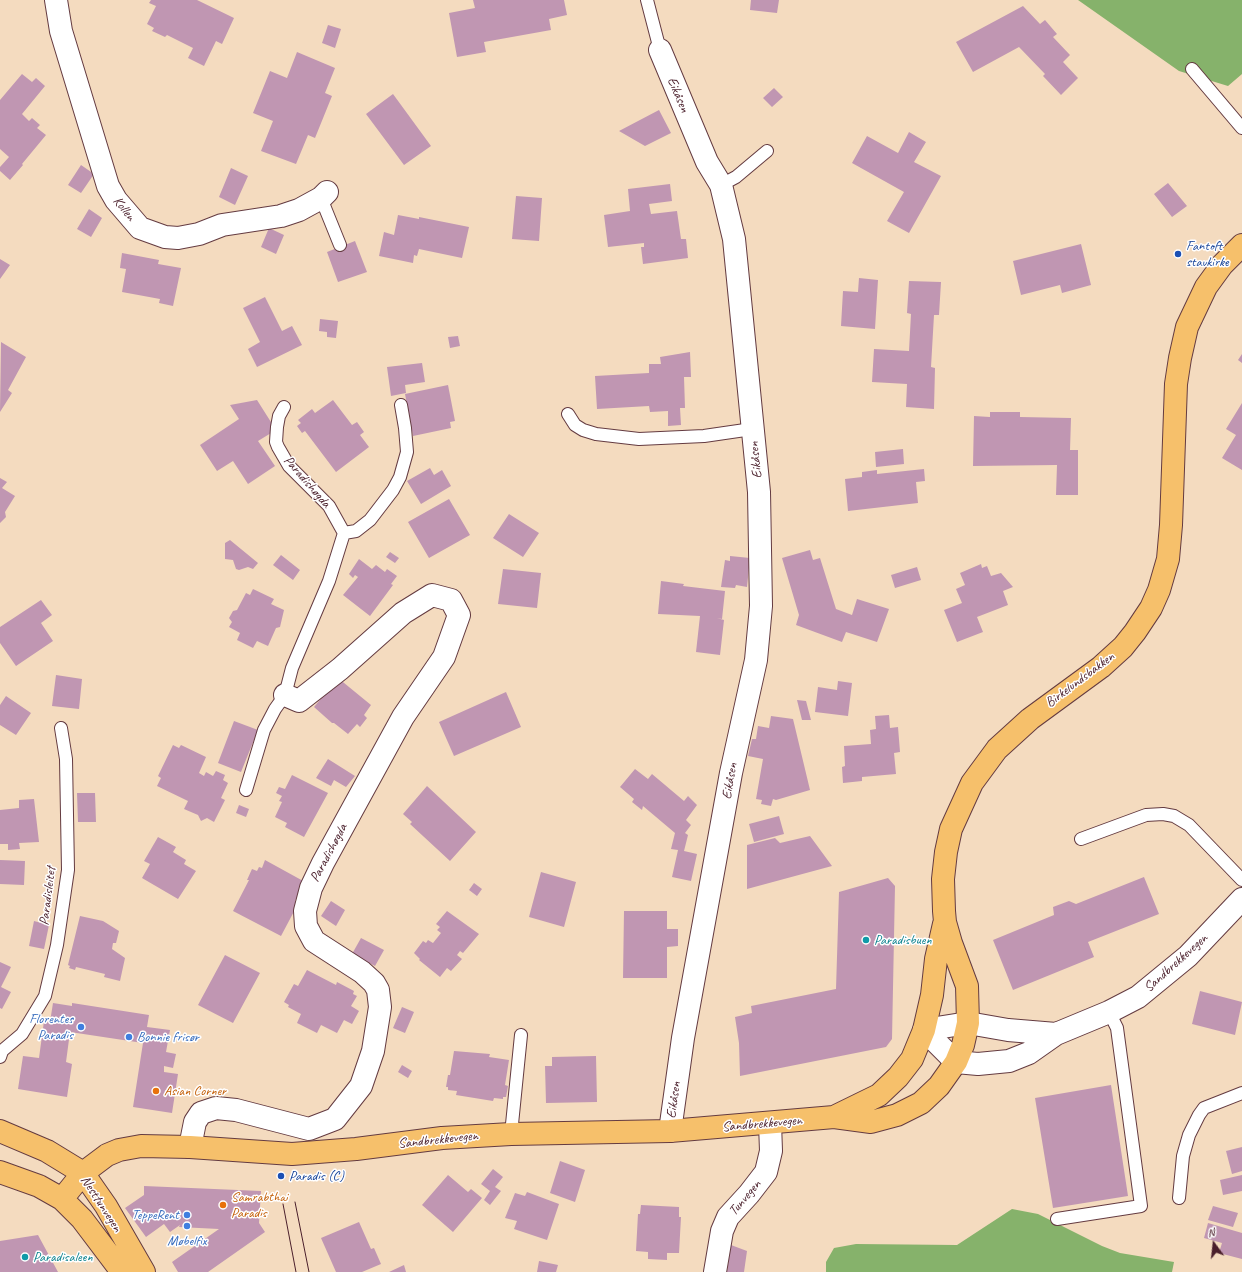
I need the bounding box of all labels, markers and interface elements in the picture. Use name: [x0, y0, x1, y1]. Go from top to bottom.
street label: Eikåsen: [663, 75, 693, 115]
street label: Kollen: [109, 193, 139, 225]
place label: Fantoft stavkirke: [1186, 238, 1229, 270]
marker: Fantoft stavkirke: [1173, 249, 1183, 259]
street label: Eikåsen: [746, 441, 766, 479]
street label: Paradishøgda: [280, 452, 334, 512]
street label: Birkelundsbakken: [1042, 649, 1118, 711]
street label: Eikåsen: [719, 761, 741, 801]
street label: Paradishøgda: [307, 821, 351, 885]
street label: Paradisleitet: [36, 866, 60, 926]
street label: Sandbrekkevegen: [1141, 930, 1211, 996]
place label: Paradisbuen: [874, 932, 932, 948]
marker: Paradisbuen: [861, 935, 871, 945]
place label: Florentes Paradis: [29, 1011, 73, 1044]
marker: Florentes Paradis: [76, 1022, 86, 1032]
place label: Bonnie frisør: [137, 1029, 199, 1045]
marker: Bonnie frisør: [124, 1032, 134, 1042]
street label: Eikåsen: [663, 1081, 685, 1119]
place label: Asian Corner: [164, 1083, 226, 1099]
marker: Asian Corner: [151, 1086, 161, 1096]
street label: Sandbrekkevegen: [721, 1112, 803, 1136]
street label: Sandbrekkevegen: [397, 1127, 479, 1153]
place label: Paradis (C): [289, 1168, 344, 1184]
marker: Paradis (C): [276, 1171, 286, 1181]
street label: Nesttunvegen: [77, 1173, 125, 1235]
street label: Tunvegen: [725, 1177, 765, 1219]
place label: Samrabthai Paradis: [231, 1189, 288, 1222]
marker: Samrabthai Paradis: [218, 1200, 228, 1210]
place label: TeppeRent: [132, 1207, 179, 1223]
marker: TeppeRent: [182, 1210, 192, 1220]
marker: Møbelfix: [182, 1221, 192, 1231]
north arrow: [1194, 1224, 1234, 1264]
text: N: [1206, 1225, 1216, 1240]
place label: Møbelfix: [167, 1233, 207, 1249]
place label: Paradisaleen: [33, 1249, 92, 1265]
marker: Paradisaleen: [20, 1252, 30, 1262]

